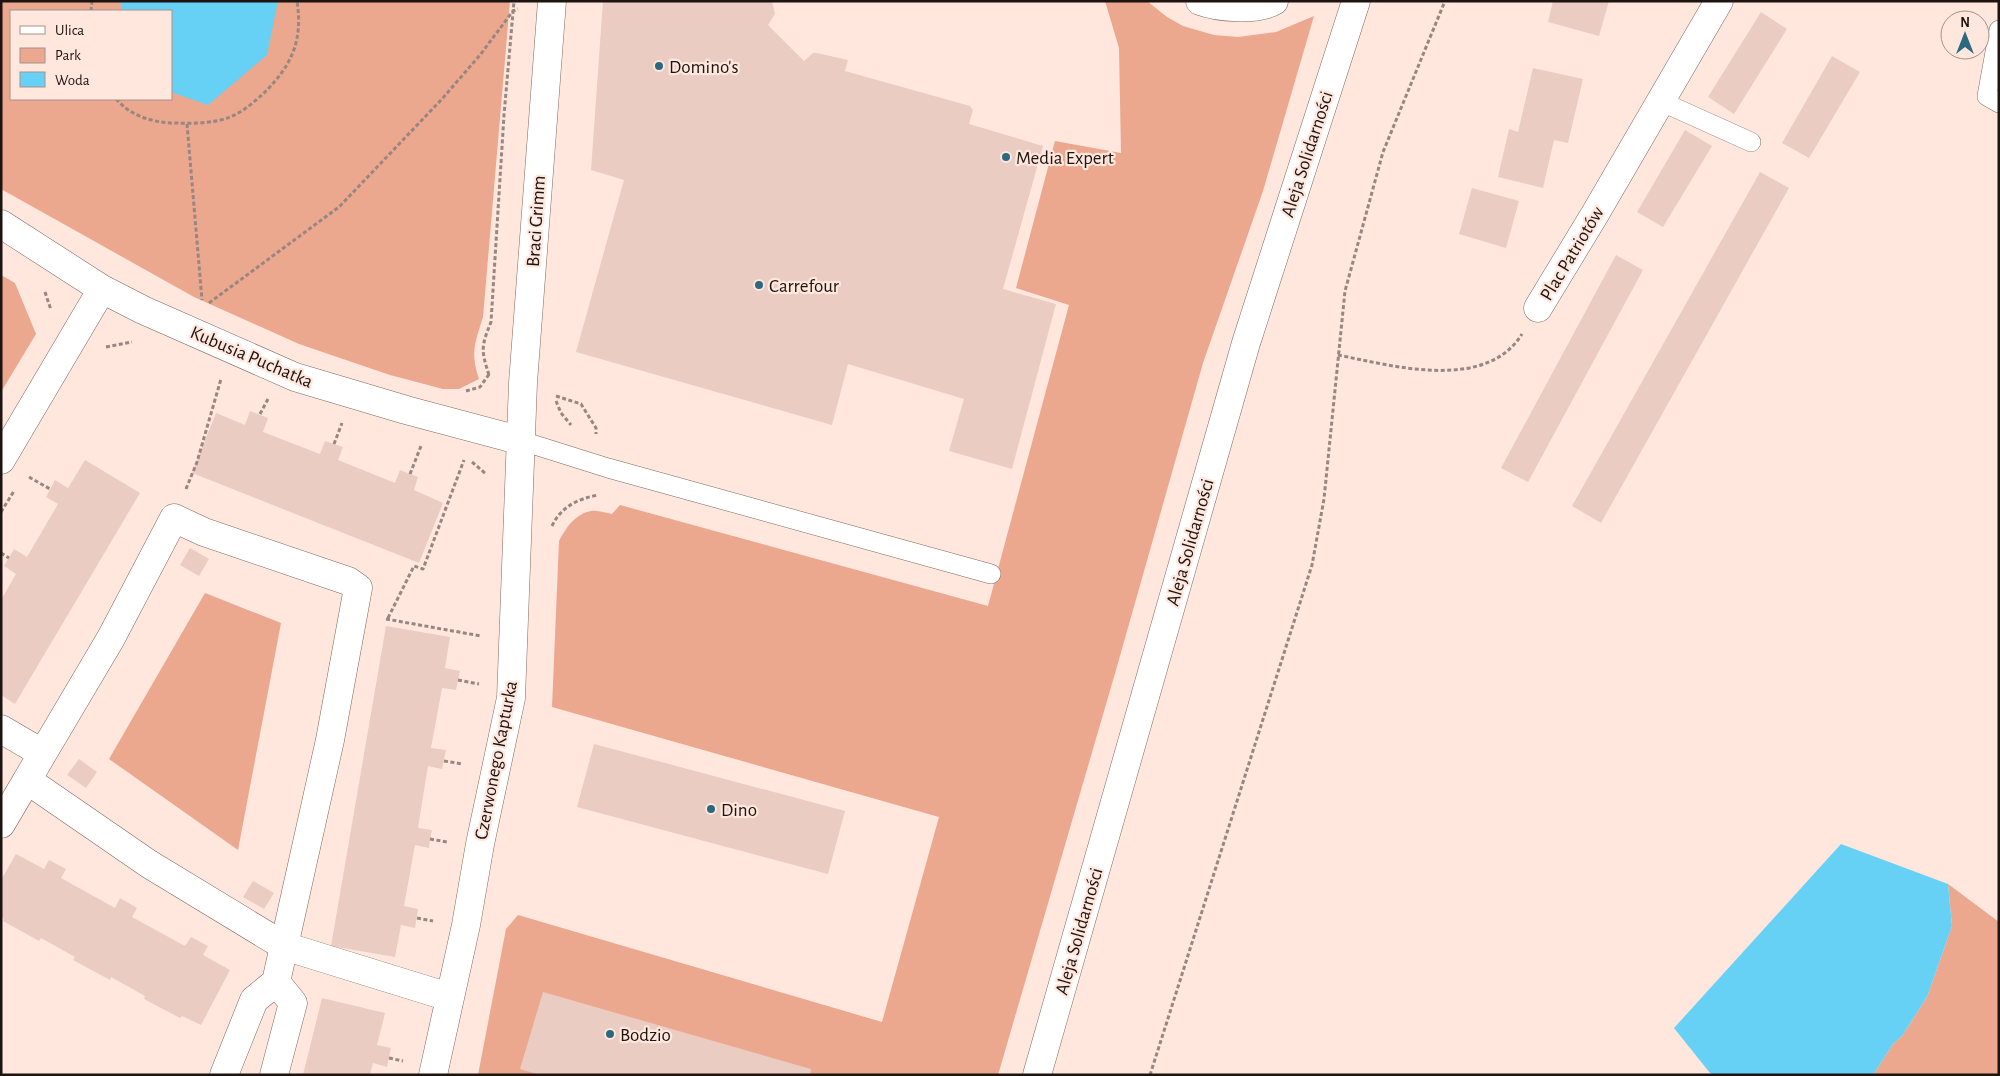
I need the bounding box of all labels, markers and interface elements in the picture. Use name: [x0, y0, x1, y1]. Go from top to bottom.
legend: [10, 10, 172, 100]
north arrow: [1940, 10, 1990, 60]
text: N: [1960, 16, 1970, 30]
text: Ulica: [55, 23, 84, 38]
text: Park: [55, 48, 81, 63]
place label: Domino's: [669, 58, 738, 77]
marker: Domino's: [653, 60, 665, 72]
text: Woda: [55, 73, 90, 88]
street label: Aleja Solidarności: [1278, 89, 1337, 220]
place label: Media Expert: [1016, 149, 1114, 168]
marker: Media Expert: [1000, 151, 1012, 163]
street label: Braci Grimm: [524, 175, 549, 268]
street label: Plac Patriotów: [1537, 203, 1608, 304]
place label: Carrefour: [769, 277, 839, 296]
marker: Carrefour: [753, 279, 765, 291]
street label: Kubusia Puchatka: [187, 323, 316, 392]
street label: Aleja Solidarności: [1163, 477, 1218, 608]
street label: Czerwonego Kapturka: [472, 679, 521, 841]
place label: Dino: [721, 801, 757, 820]
marker: Dino: [705, 803, 717, 815]
street label: Aleja Solidarności: [1052, 866, 1107, 997]
place label: Bodzio: [620, 1026, 671, 1045]
marker: Bodzio: [604, 1028, 616, 1040]

